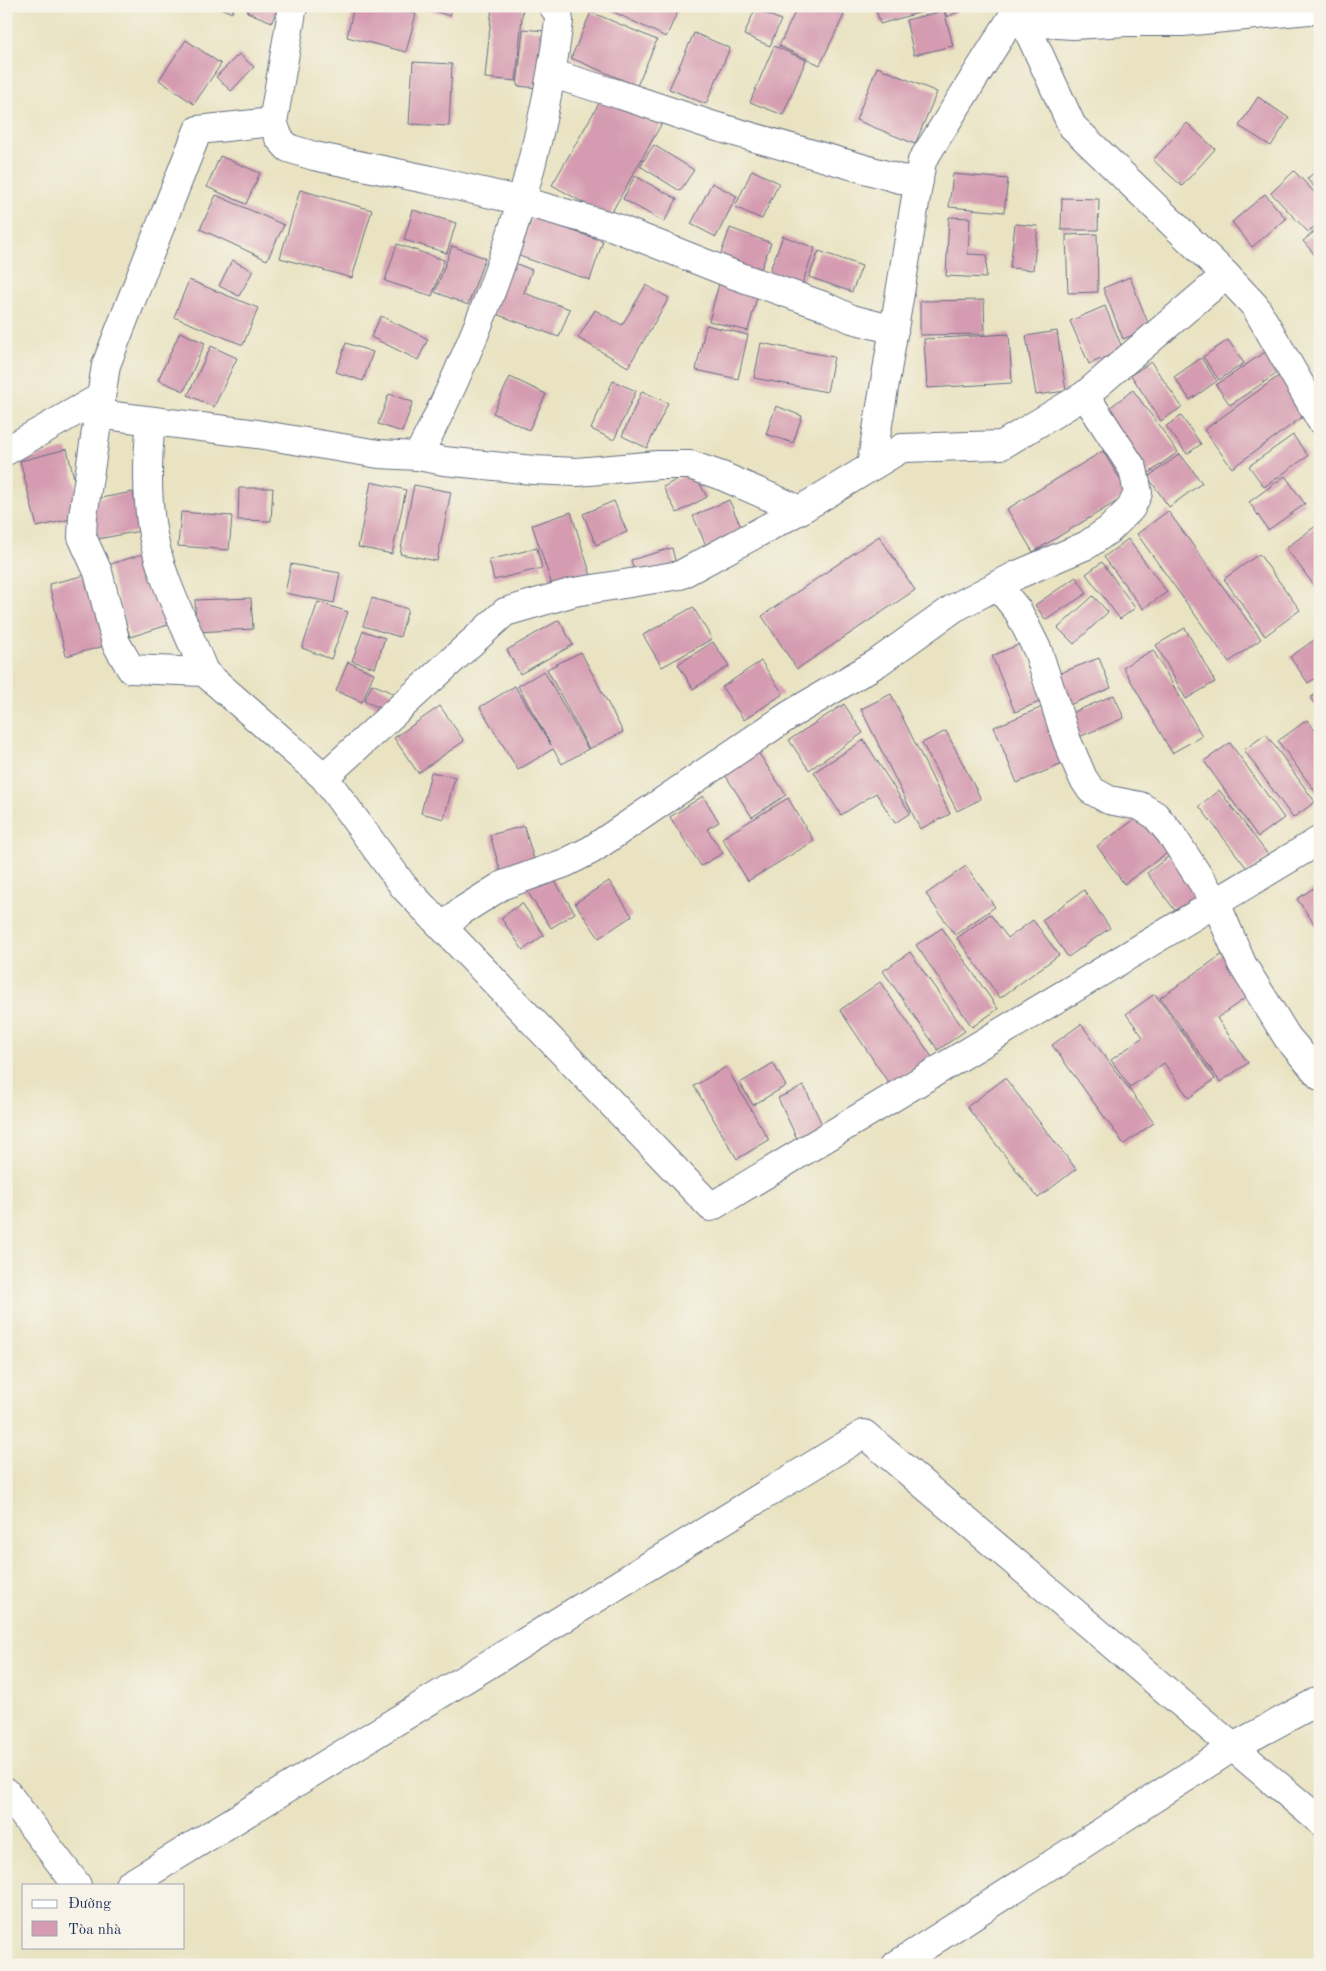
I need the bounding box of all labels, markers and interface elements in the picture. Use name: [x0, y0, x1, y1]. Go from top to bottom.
legend: [22, 1884, 185, 1948]
text: Đường: [68, 1897, 111, 1912]
text: Tòa nhà: [68, 1923, 122, 1938]

